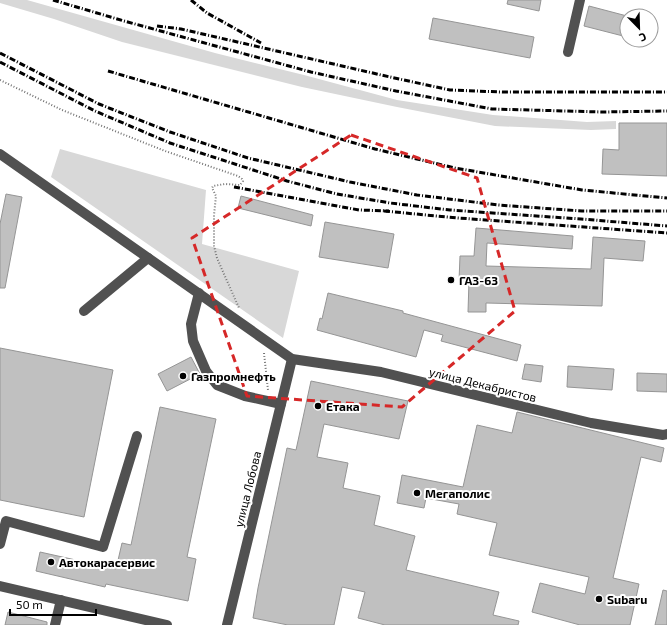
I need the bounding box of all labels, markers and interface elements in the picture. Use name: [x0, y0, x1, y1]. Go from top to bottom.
north arrow: [619, 8, 659, 48]
text: С: [637, 30, 649, 45]
place label: ГАЗ-63: [459, 273, 498, 287]
marker: ГАЗ-63: [446, 275, 456, 285]
street label: улица Декабристов: [428, 364, 538, 405]
place label: Газпромнефть: [191, 369, 276, 383]
marker: Газпромнефть: [178, 371, 188, 381]
place label: Етака: [326, 399, 360, 413]
marker: Етака: [313, 401, 323, 411]
street label: улица Лобова: [231, 450, 264, 529]
place label: Мегаполис: [425, 486, 490, 500]
marker: Мегаполис: [412, 488, 422, 498]
place label: Автокарасервис: [59, 555, 155, 569]
marker: Автокарасервис: [46, 557, 56, 567]
scale bar: [10, 591, 96, 617]
place label: Subaru: [607, 592, 647, 606]
marker: Subaru: [594, 594, 604, 604]
text: 50 m: [16, 597, 43, 611]

